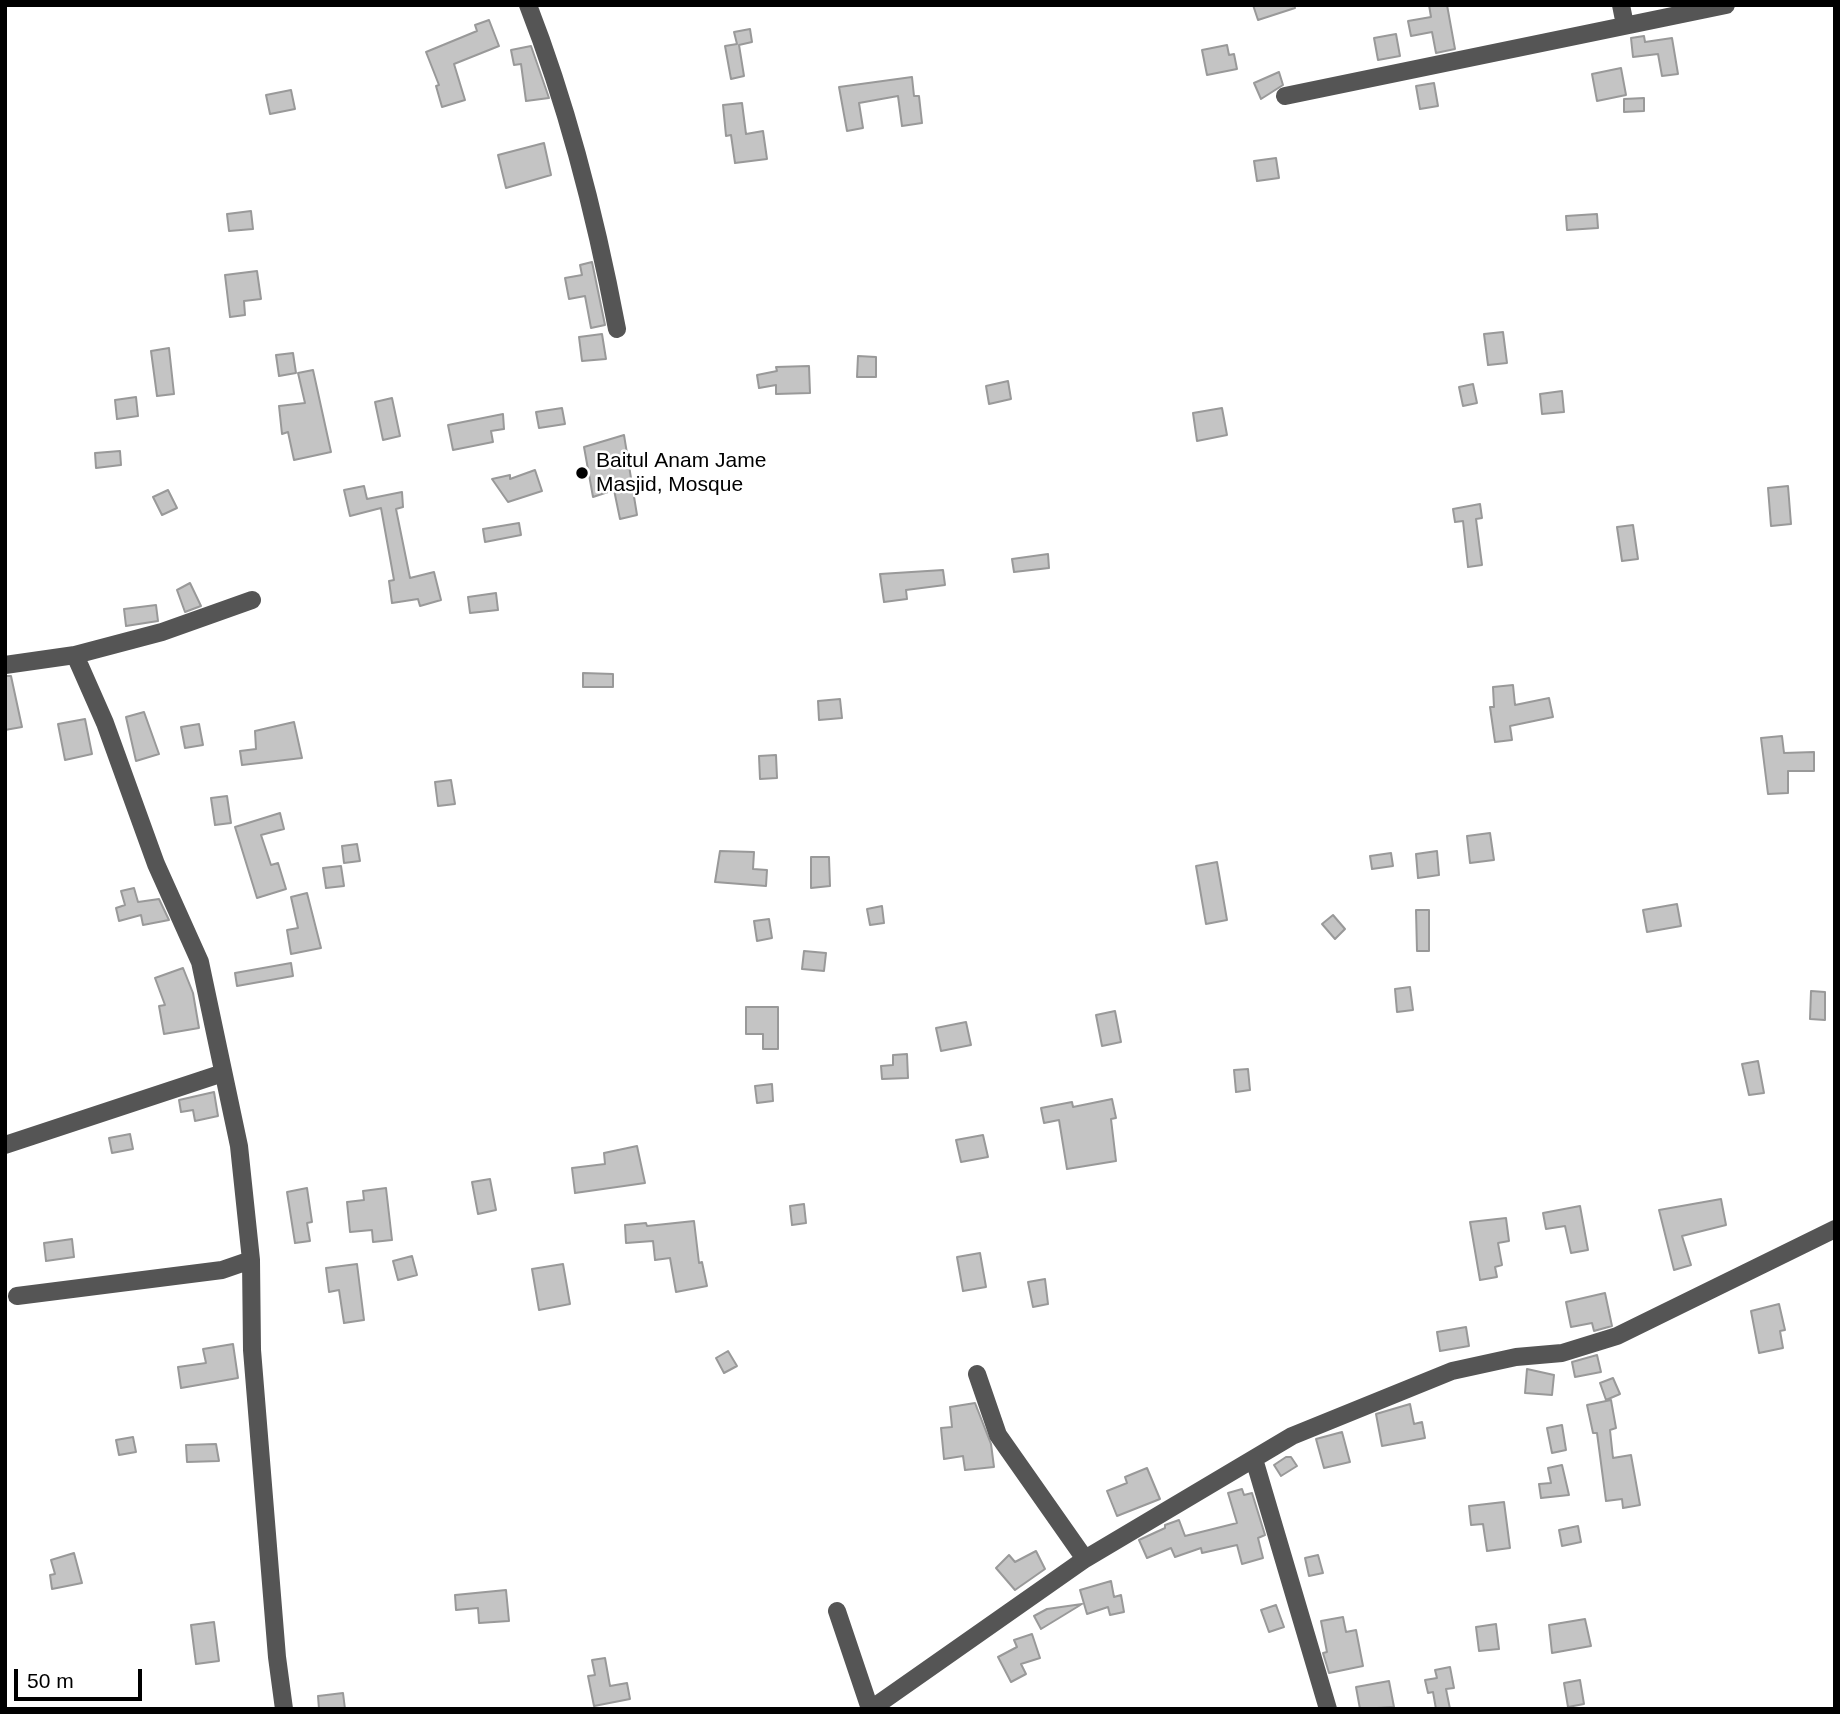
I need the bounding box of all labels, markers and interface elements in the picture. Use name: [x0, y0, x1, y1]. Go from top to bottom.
place label: Baitul Anam Jame Masjid, Mosque: [596, 448, 766, 498]
marker: Baitul Anam Jame Masjid, Mosque: [574, 465, 590, 481]
scale bar: [18, 1654, 145, 1698]
text: 50 m: [27, 1669, 74, 1692]

